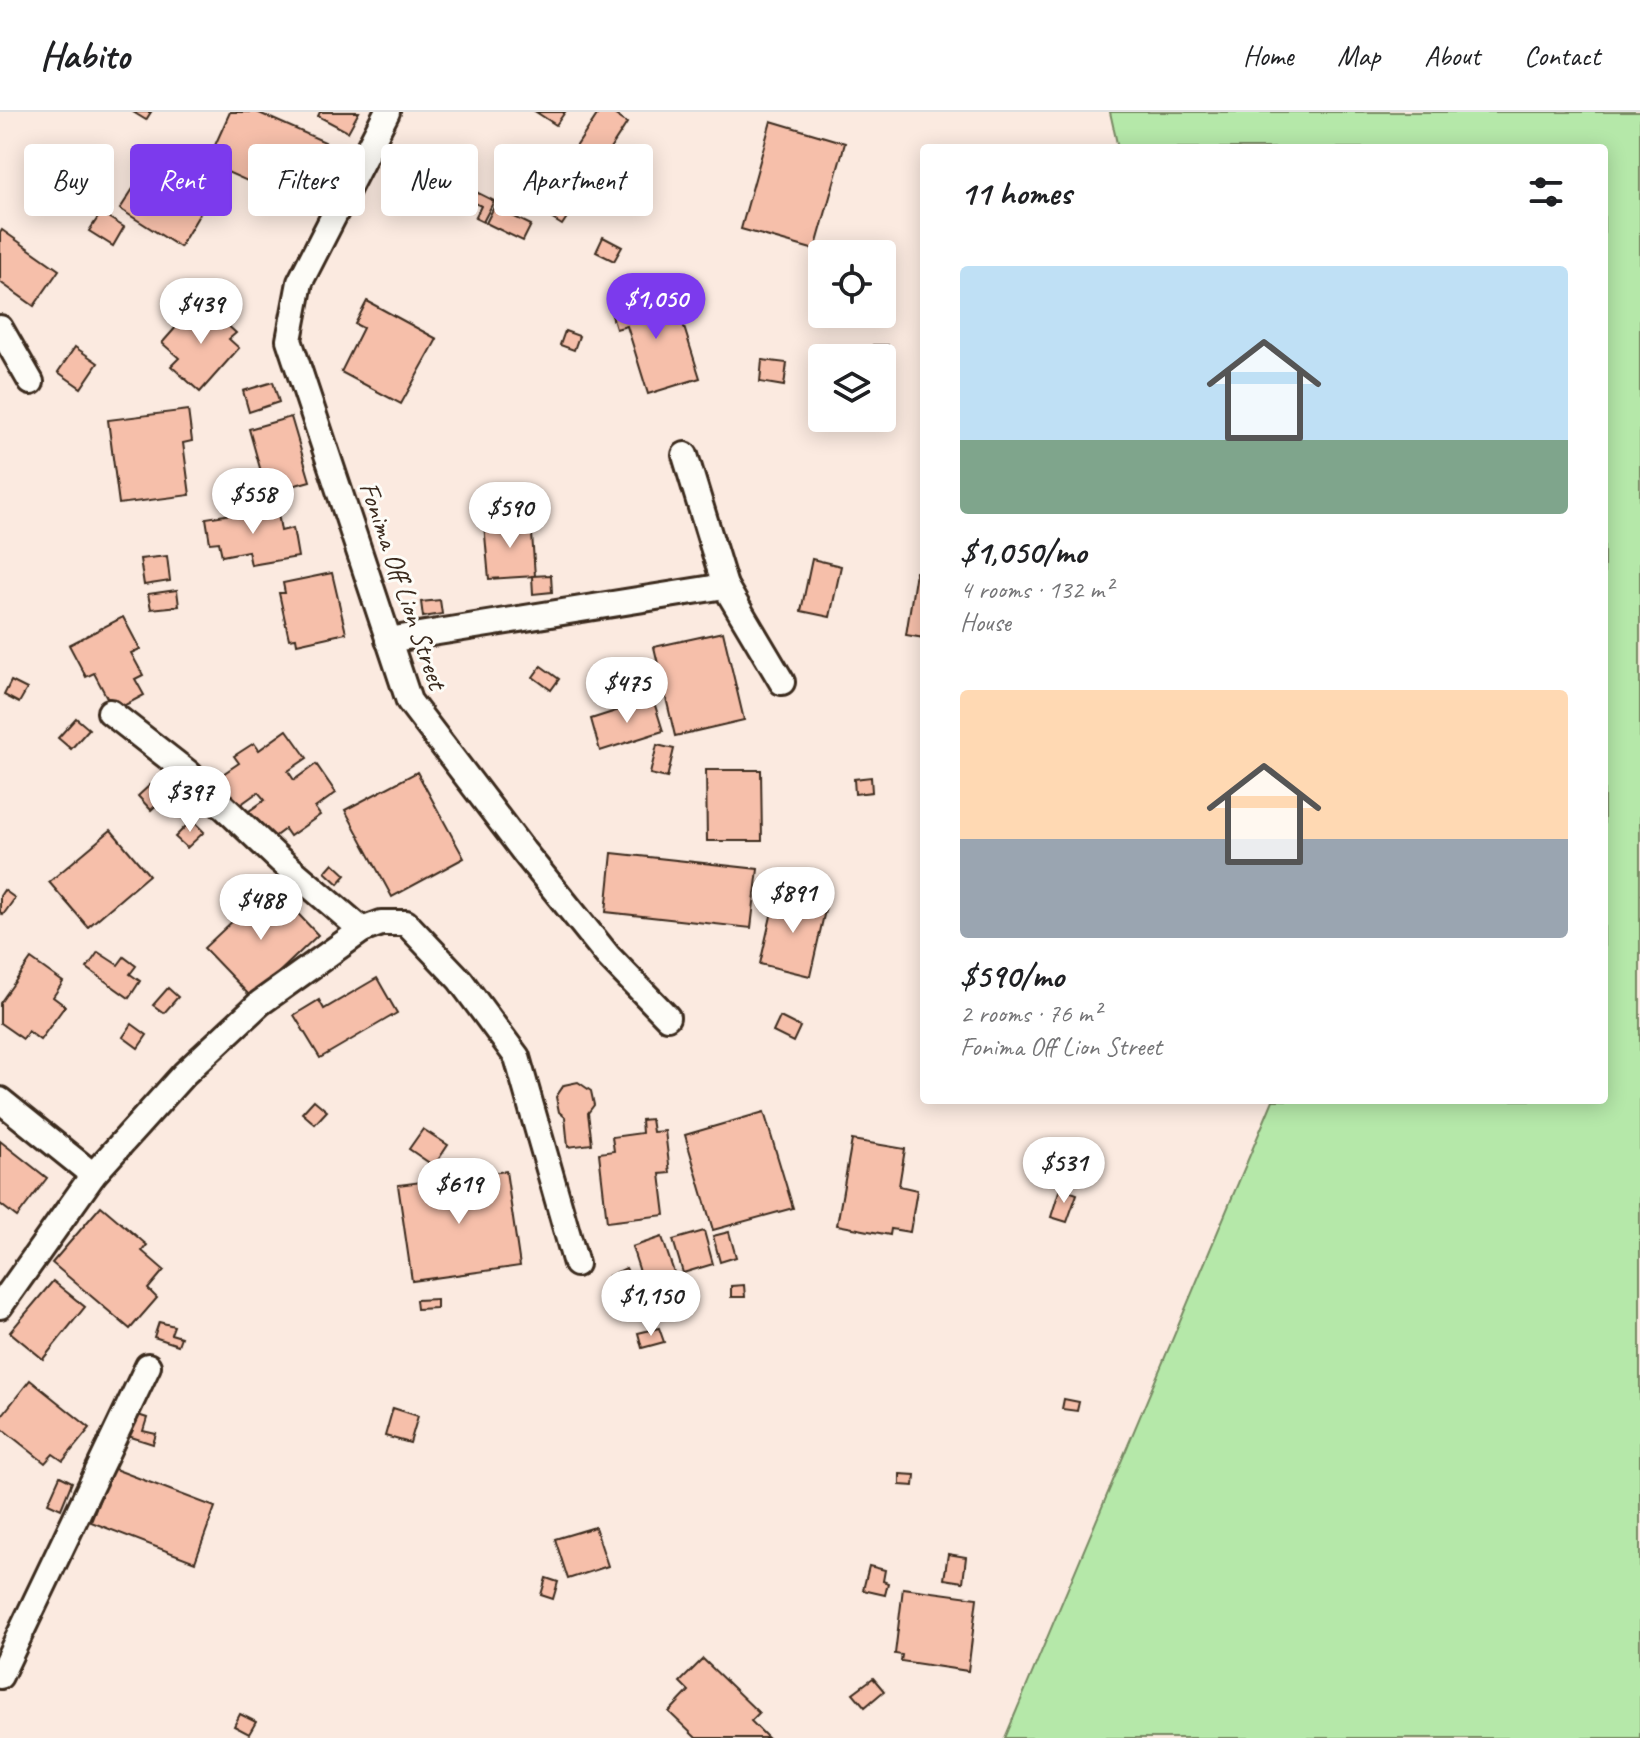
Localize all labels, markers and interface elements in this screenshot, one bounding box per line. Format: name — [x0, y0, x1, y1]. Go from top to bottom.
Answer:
text: Habito — [40, 32, 129, 79]
text: Home — [1243, 38, 1293, 73]
text: Map — [1337, 38, 1380, 73]
text: About — [1424, 38, 1480, 73]
text: Contact — [1524, 38, 1600, 73]
chip: Buy — [24, 144, 114, 216]
chip: Rent — [130, 144, 232, 216]
chip: Filters — [248, 144, 365, 216]
chip: New — [381, 144, 478, 216]
chip: Apartment — [494, 144, 653, 216]
icon: filters — [1524, 170, 1568, 214]
text: 11 homes — [960, 171, 1071, 214]
map controls — [808, 240, 896, 432]
button: locate — [808, 240, 896, 328]
pin: $1,050 — [591, 273, 721, 341]
pin: $439 — [154, 278, 248, 346]
text: $1,050 — [624, 282, 688, 315]
text: $439 — [178, 287, 224, 320]
icon: home — [1192, 318, 1336, 462]
button: layers — [808, 344, 896, 432]
pin: $558 — [206, 468, 300, 536]
text: $558 — [230, 477, 276, 510]
street label: Fonima Off Lion Street — [352, 477, 456, 696]
pin: $590 — [463, 482, 557, 550]
text: $590 — [487, 491, 533, 524]
text: $1,050/mo — [960, 530, 1086, 573]
text: 4 rooms · 132 m² — [960, 573, 1112, 606]
text: House — [960, 606, 1011, 639]
pin: $475 — [580, 657, 674, 725]
text: $475 — [604, 666, 650, 699]
icon: home — [1192, 742, 1336, 886]
pin: $397 — [143, 766, 237, 834]
text: $397 — [167, 775, 213, 808]
pin: $891 — [746, 867, 840, 935]
pin: $488 — [214, 874, 308, 942]
text: $891 — [770, 876, 816, 909]
text: $488 — [238, 883, 284, 916]
text: $590/mo — [960, 954, 1064, 997]
text: 2 rooms · 76 m² — [960, 997, 1101, 1030]
text: Fonima Off Lion Street — [960, 1030, 1162, 1063]
pin: $531 — [1017, 1137, 1111, 1205]
text: $531 — [1041, 1146, 1087, 1179]
pin: $619 — [412, 1158, 506, 1226]
text: $619 — [435, 1167, 483, 1200]
pin: $1,150 — [586, 1270, 716, 1338]
text: $1,150 — [619, 1279, 683, 1312]

